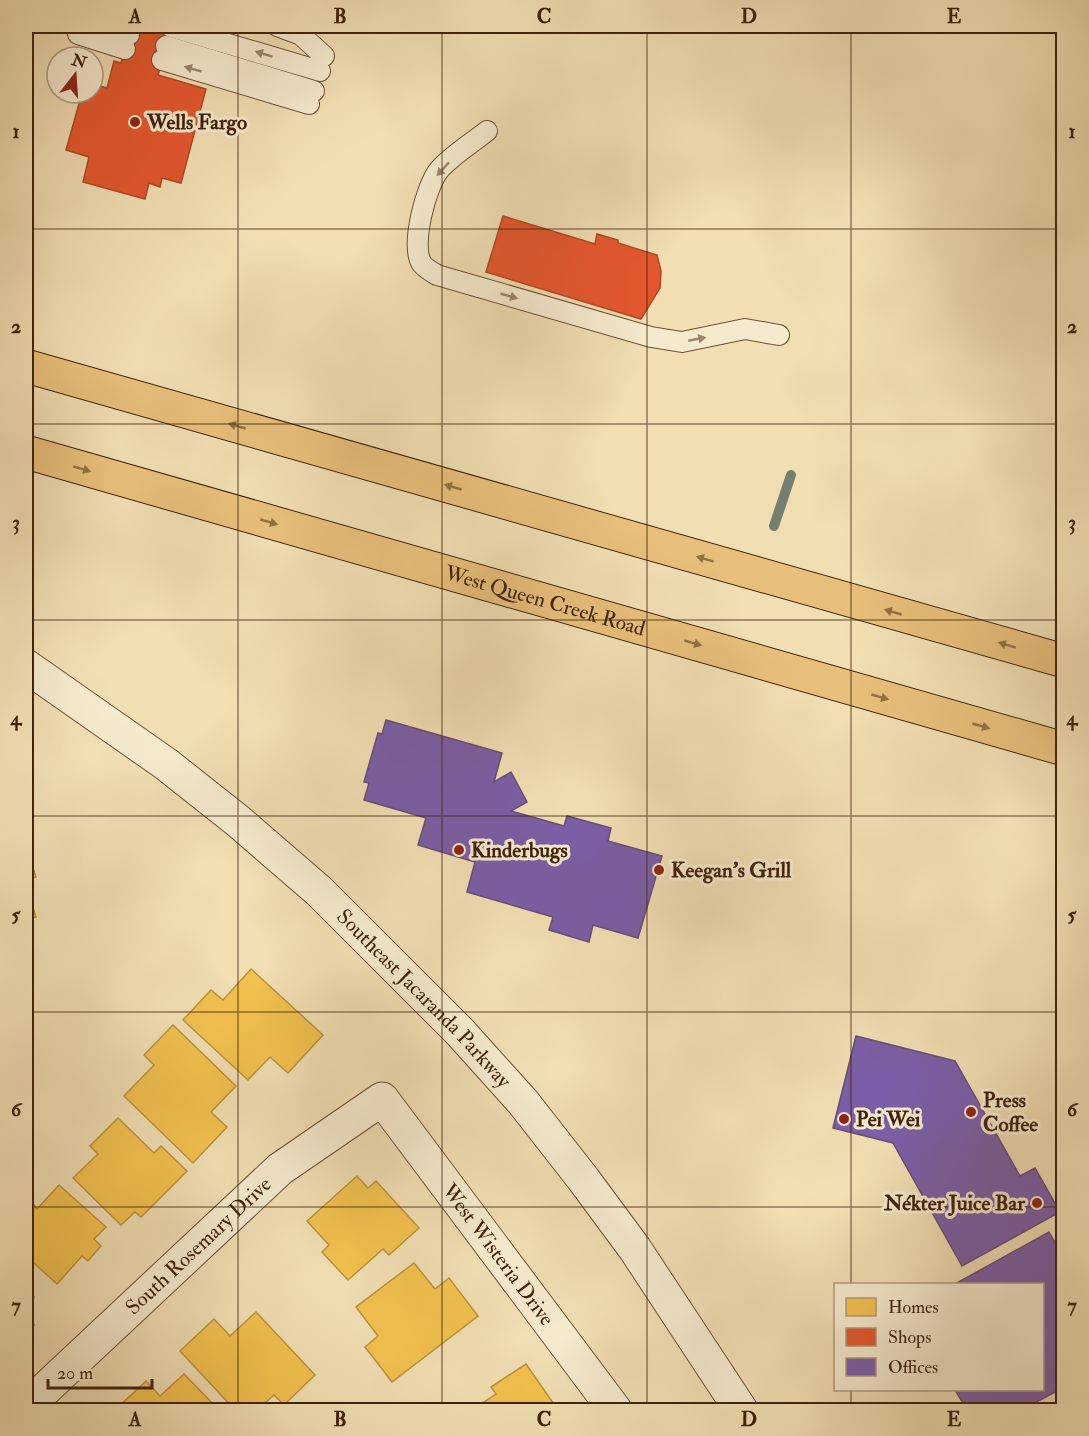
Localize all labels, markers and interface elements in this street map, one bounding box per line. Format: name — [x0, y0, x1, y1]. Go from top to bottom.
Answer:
text: A — [128, 4, 142, 29]
text: B — [333, 4, 347, 29]
text: C — [537, 4, 551, 29]
text: D — [741, 4, 757, 29]
text: E — [947, 4, 962, 29]
north arrow — [45, 45, 105, 105]
one-way arrow — [255, 49, 273, 58]
text: N — [68, 50, 90, 73]
one-way arrow — [184, 64, 202, 73]
place label: Wells Fargo — [146, 109, 247, 136]
marker: Wells Fargo — [128, 115, 142, 129]
text: 1 — [12, 119, 20, 144]
text: 1 — [1068, 119, 1076, 144]
one-way arrow — [436, 162, 449, 177]
one-way arrow — [500, 292, 518, 301]
text: 2 — [11, 314, 21, 339]
text: 2 — [1067, 314, 1077, 339]
one-way arrow — [688, 334, 707, 343]
one-way arrow — [228, 421, 246, 430]
one-way arrow — [73, 464, 91, 474]
one-way arrow — [443, 482, 461, 491]
text: 3 — [12, 510, 20, 535]
text: 3 — [1068, 510, 1076, 535]
one-way arrow — [260, 518, 278, 527]
one-way arrow — [696, 554, 714, 563]
street label: West Queen Creek Road — [441, 559, 649, 642]
one-way arrow — [884, 607, 902, 616]
one-way arrow — [684, 639, 702, 649]
one-way arrow — [998, 640, 1016, 649]
one-way arrow — [872, 693, 890, 702]
text: 4 — [10, 706, 23, 731]
text: 4 — [1066, 706, 1079, 731]
one-way arrow — [972, 721, 990, 731]
place label: Kinderbugs — [471, 837, 568, 864]
marker: Kinderbugs — [452, 843, 466, 857]
place label: Keegan's Grill — [671, 857, 792, 884]
marker: Keegan's Grill — [652, 863, 666, 877]
text: 5 — [12, 902, 22, 927]
text: 5 — [1068, 902, 1078, 927]
street label: Southeast Jacaranda Parkway — [331, 903, 518, 1094]
place label: Press Coffee — [983, 1087, 1038, 1138]
text: 6 — [11, 1097, 23, 1122]
text: 6 — [1067, 1097, 1079, 1122]
marker: Press Coffee — [964, 1105, 978, 1119]
place label: Pei Wei — [856, 1106, 921, 1133]
marker: Pei Wei — [837, 1112, 851, 1126]
street label: South Rosemary Drive — [120, 1171, 277, 1321]
street label: West Wisteria Drive — [436, 1177, 561, 1331]
place label: Nékter Juice Bar — [883, 1190, 1026, 1217]
marker: Nékter Juice Bar — [1030, 1196, 1044, 1210]
legend — [834, 1283, 1044, 1391]
text: 7 — [11, 1293, 21, 1318]
text: 7 — [1067, 1293, 1077, 1318]
text: Homes — [888, 1296, 939, 1319]
text: Shops — [888, 1326, 931, 1349]
scale bar — [48, 1352, 152, 1390]
text: Offices — [888, 1356, 938, 1379]
text: 20 m — [57, 1362, 93, 1385]
text: A — [128, 1407, 142, 1432]
text: B — [333, 1407, 347, 1432]
text: C — [537, 1407, 551, 1432]
text: D — [741, 1407, 757, 1432]
text: E — [947, 1407, 962, 1432]

